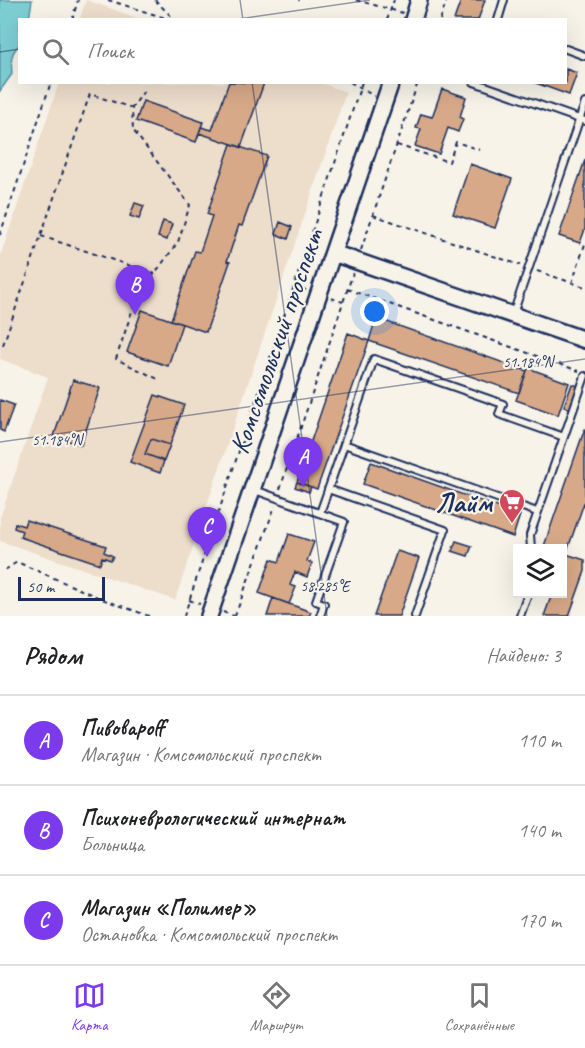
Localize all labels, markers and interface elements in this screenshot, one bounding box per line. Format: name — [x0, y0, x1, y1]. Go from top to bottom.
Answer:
search box — [18, 18, 567, 84]
icon: search — [39, 35, 72, 68]
text: Поиск — [87, 37, 133, 65]
street label: Комсомольский проспект — [221, 223, 331, 458]
pin: B — [116, 266, 154, 315]
your location — [360, 297, 389, 326]
text: 51.184°N — [503, 353, 556, 372]
text: 51.184°N — [32, 431, 85, 450]
pin: A — [284, 438, 322, 487]
place label: Лайм — [435, 485, 494, 520]
supermarket icon: Лайм — [497, 487, 527, 525]
pin: C — [188, 508, 226, 557]
map controls — [513, 544, 567, 598]
button: layers — [513, 544, 567, 598]
scale bar — [18, 574, 105, 602]
text: 50 m — [27, 577, 54, 597]
text: 58.285°E — [301, 577, 352, 596]
text: Рядом — [24, 639, 82, 672]
text: Найдено: 3 — [486, 643, 561, 668]
text: Пивовароff — [81, 714, 164, 742]
text: A — [38, 728, 49, 753]
text: 110 m — [518, 728, 561, 753]
text: Магазин · Комсомольский проспект — [81, 742, 321, 767]
text: Психоневрологический интернат — [81, 804, 345, 832]
text: B — [38, 818, 49, 843]
text: 140 m — [518, 818, 561, 843]
text: Больница — [81, 832, 144, 857]
text: Магазин «Полимер» — [81, 894, 256, 922]
text: C — [39, 908, 48, 933]
text: 170 m — [518, 908, 561, 933]
text: Остановка · Комсомольский проспект — [81, 922, 337, 947]
tab: Карта — [71, 979, 108, 1035]
tab: Маршрут — [250, 979, 302, 1035]
tab: Сохранённые — [444, 979, 514, 1035]

